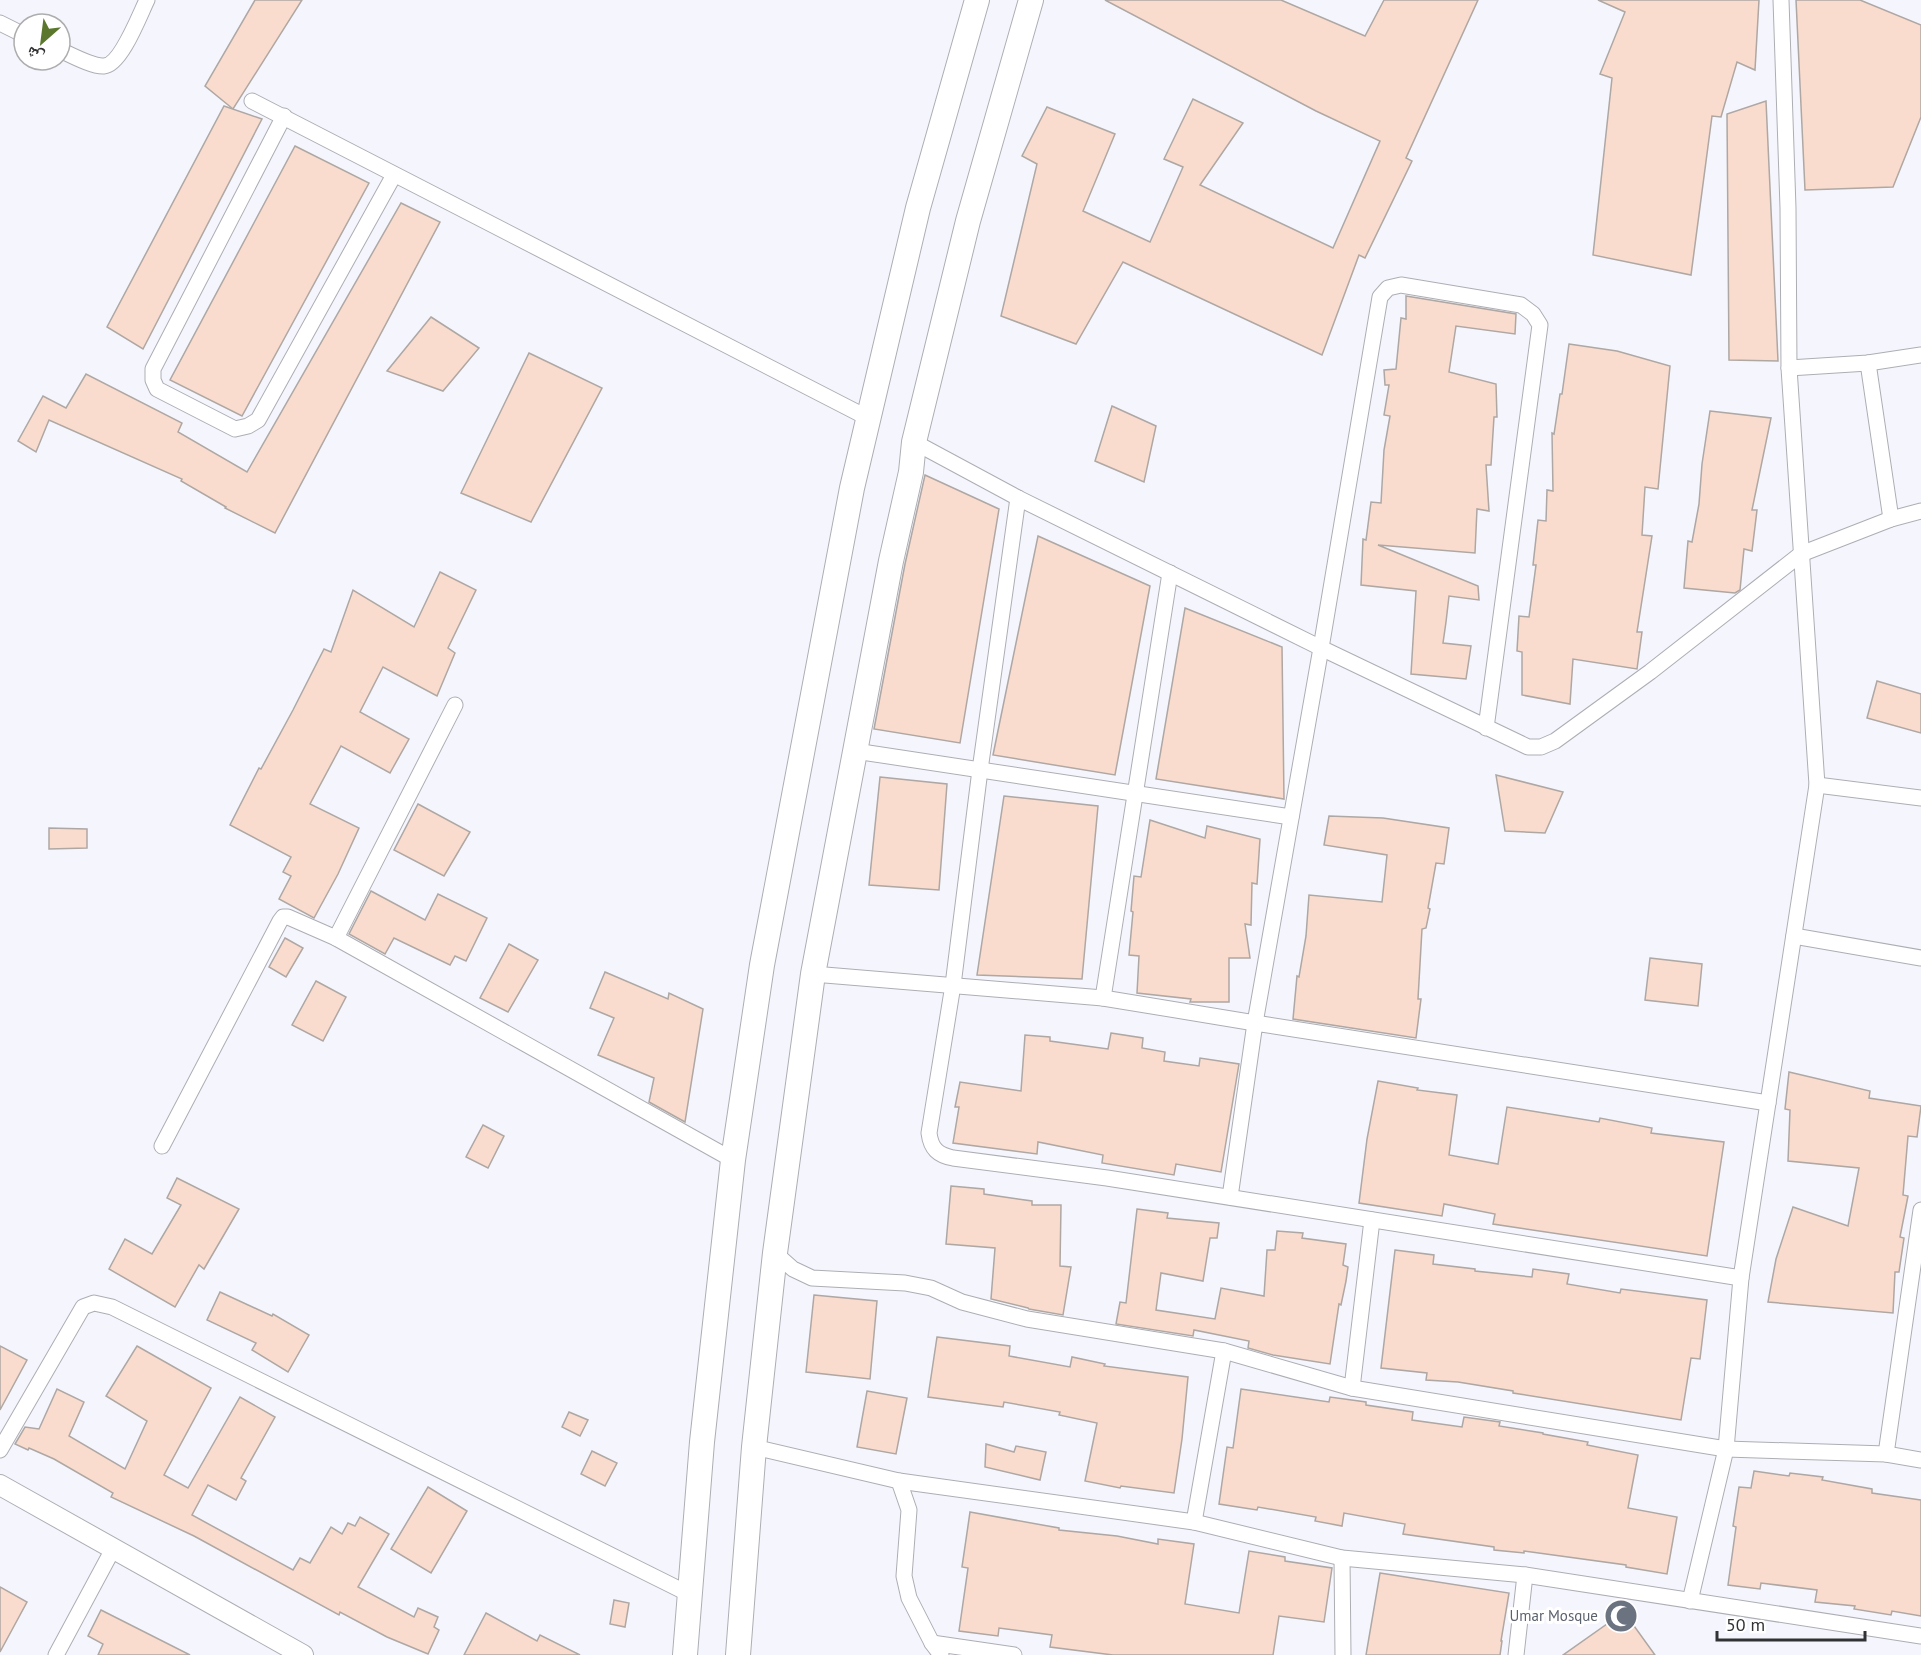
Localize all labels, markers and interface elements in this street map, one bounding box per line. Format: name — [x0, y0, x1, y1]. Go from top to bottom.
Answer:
north arrow — [12, 12, 72, 72]
text: ش — [23, 42, 47, 68]
mosque icon: Umar Mosque — [1603, 1598, 1639, 1634]
scale bar — [1717, 1604, 1866, 1642]
place label: Umar Mosque — [1510, 1606, 1598, 1625]
text: 50 m — [1726, 1613, 1765, 1636]

